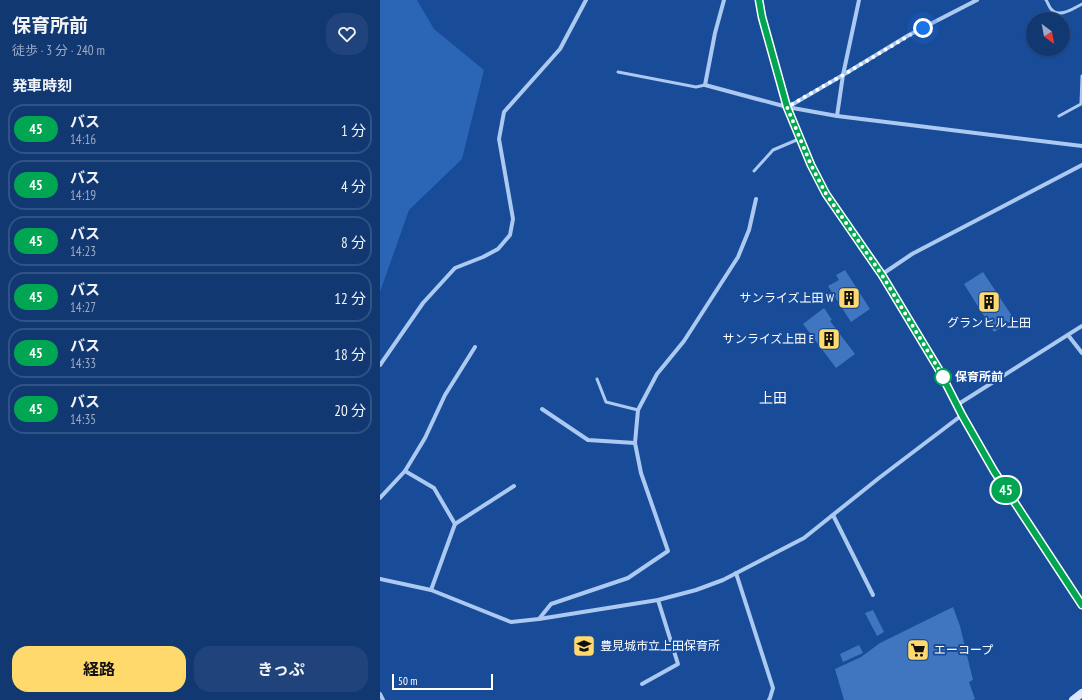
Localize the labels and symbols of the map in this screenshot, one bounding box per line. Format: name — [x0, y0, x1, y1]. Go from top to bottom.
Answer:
north arrow — [1026, 12, 1070, 56]
your location — [913, 18, 933, 38]
building icon: サンライズ上田 W — [836, 285, 862, 311]
building icon: グランヒル上田 — [976, 289, 1002, 315]
place label: サンライズ上田 W — [740, 290, 834, 305]
place label: グランヒル上田 — [947, 315, 1031, 330]
building icon: サンライズ上田 E — [816, 326, 842, 352]
place label: サンライズ上田 E — [723, 331, 814, 346]
marker: 保育所前 — [934, 368, 952, 386]
place label: 保育所前 — [955, 369, 1003, 384]
district label: 上田 — [759, 389, 787, 407]
line badge: 45 — [988, 477, 1024, 503]
school or university icon: 豊見城市立上田保育所 — [571, 633, 597, 659]
supermarket icon: エーコープ — [905, 637, 931, 663]
place label: 豊見城市立上田保育所 — [600, 638, 720, 653]
place label: エーコープ — [934, 642, 993, 657]
scale bar — [392, 672, 493, 691]

